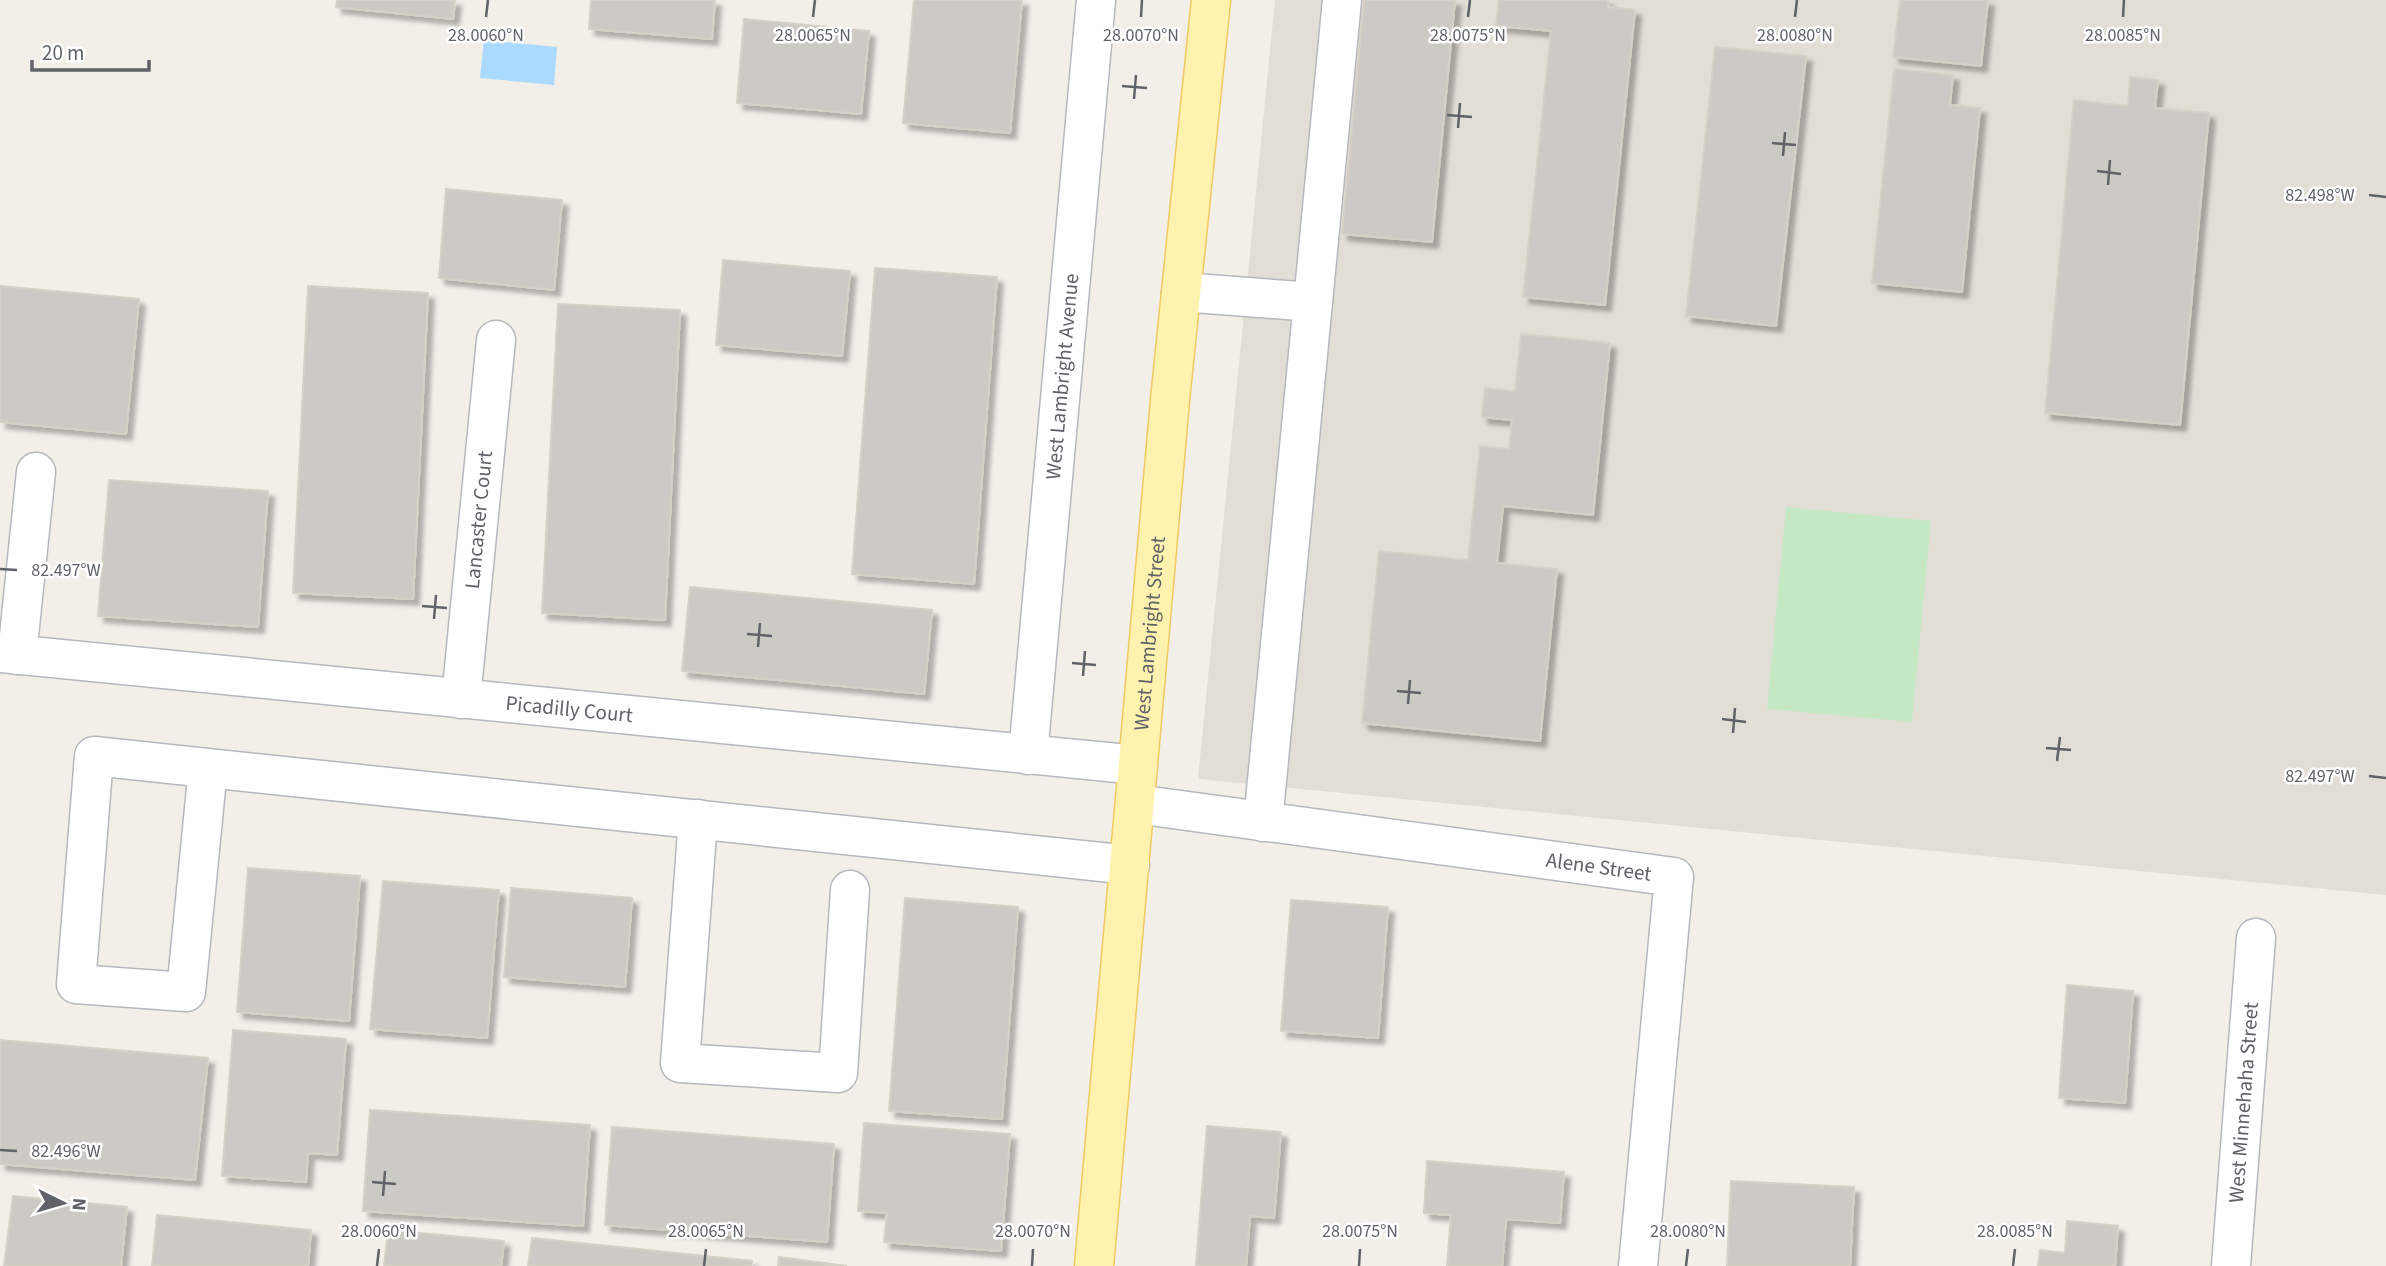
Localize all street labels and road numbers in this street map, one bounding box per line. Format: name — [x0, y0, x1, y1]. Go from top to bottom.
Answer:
street label: West Lambright Avenue — [1038, 272, 1086, 481]
street label: Lancaster Court — [457, 449, 500, 590]
street label: West Lambright Street — [1126, 535, 1173, 732]
street label: Picadilly Court — [504, 688, 634, 730]
street label: Alene Street — [1544, 845, 1653, 889]
street label: West Minnehaha Street — [2221, 1001, 2266, 1204]

